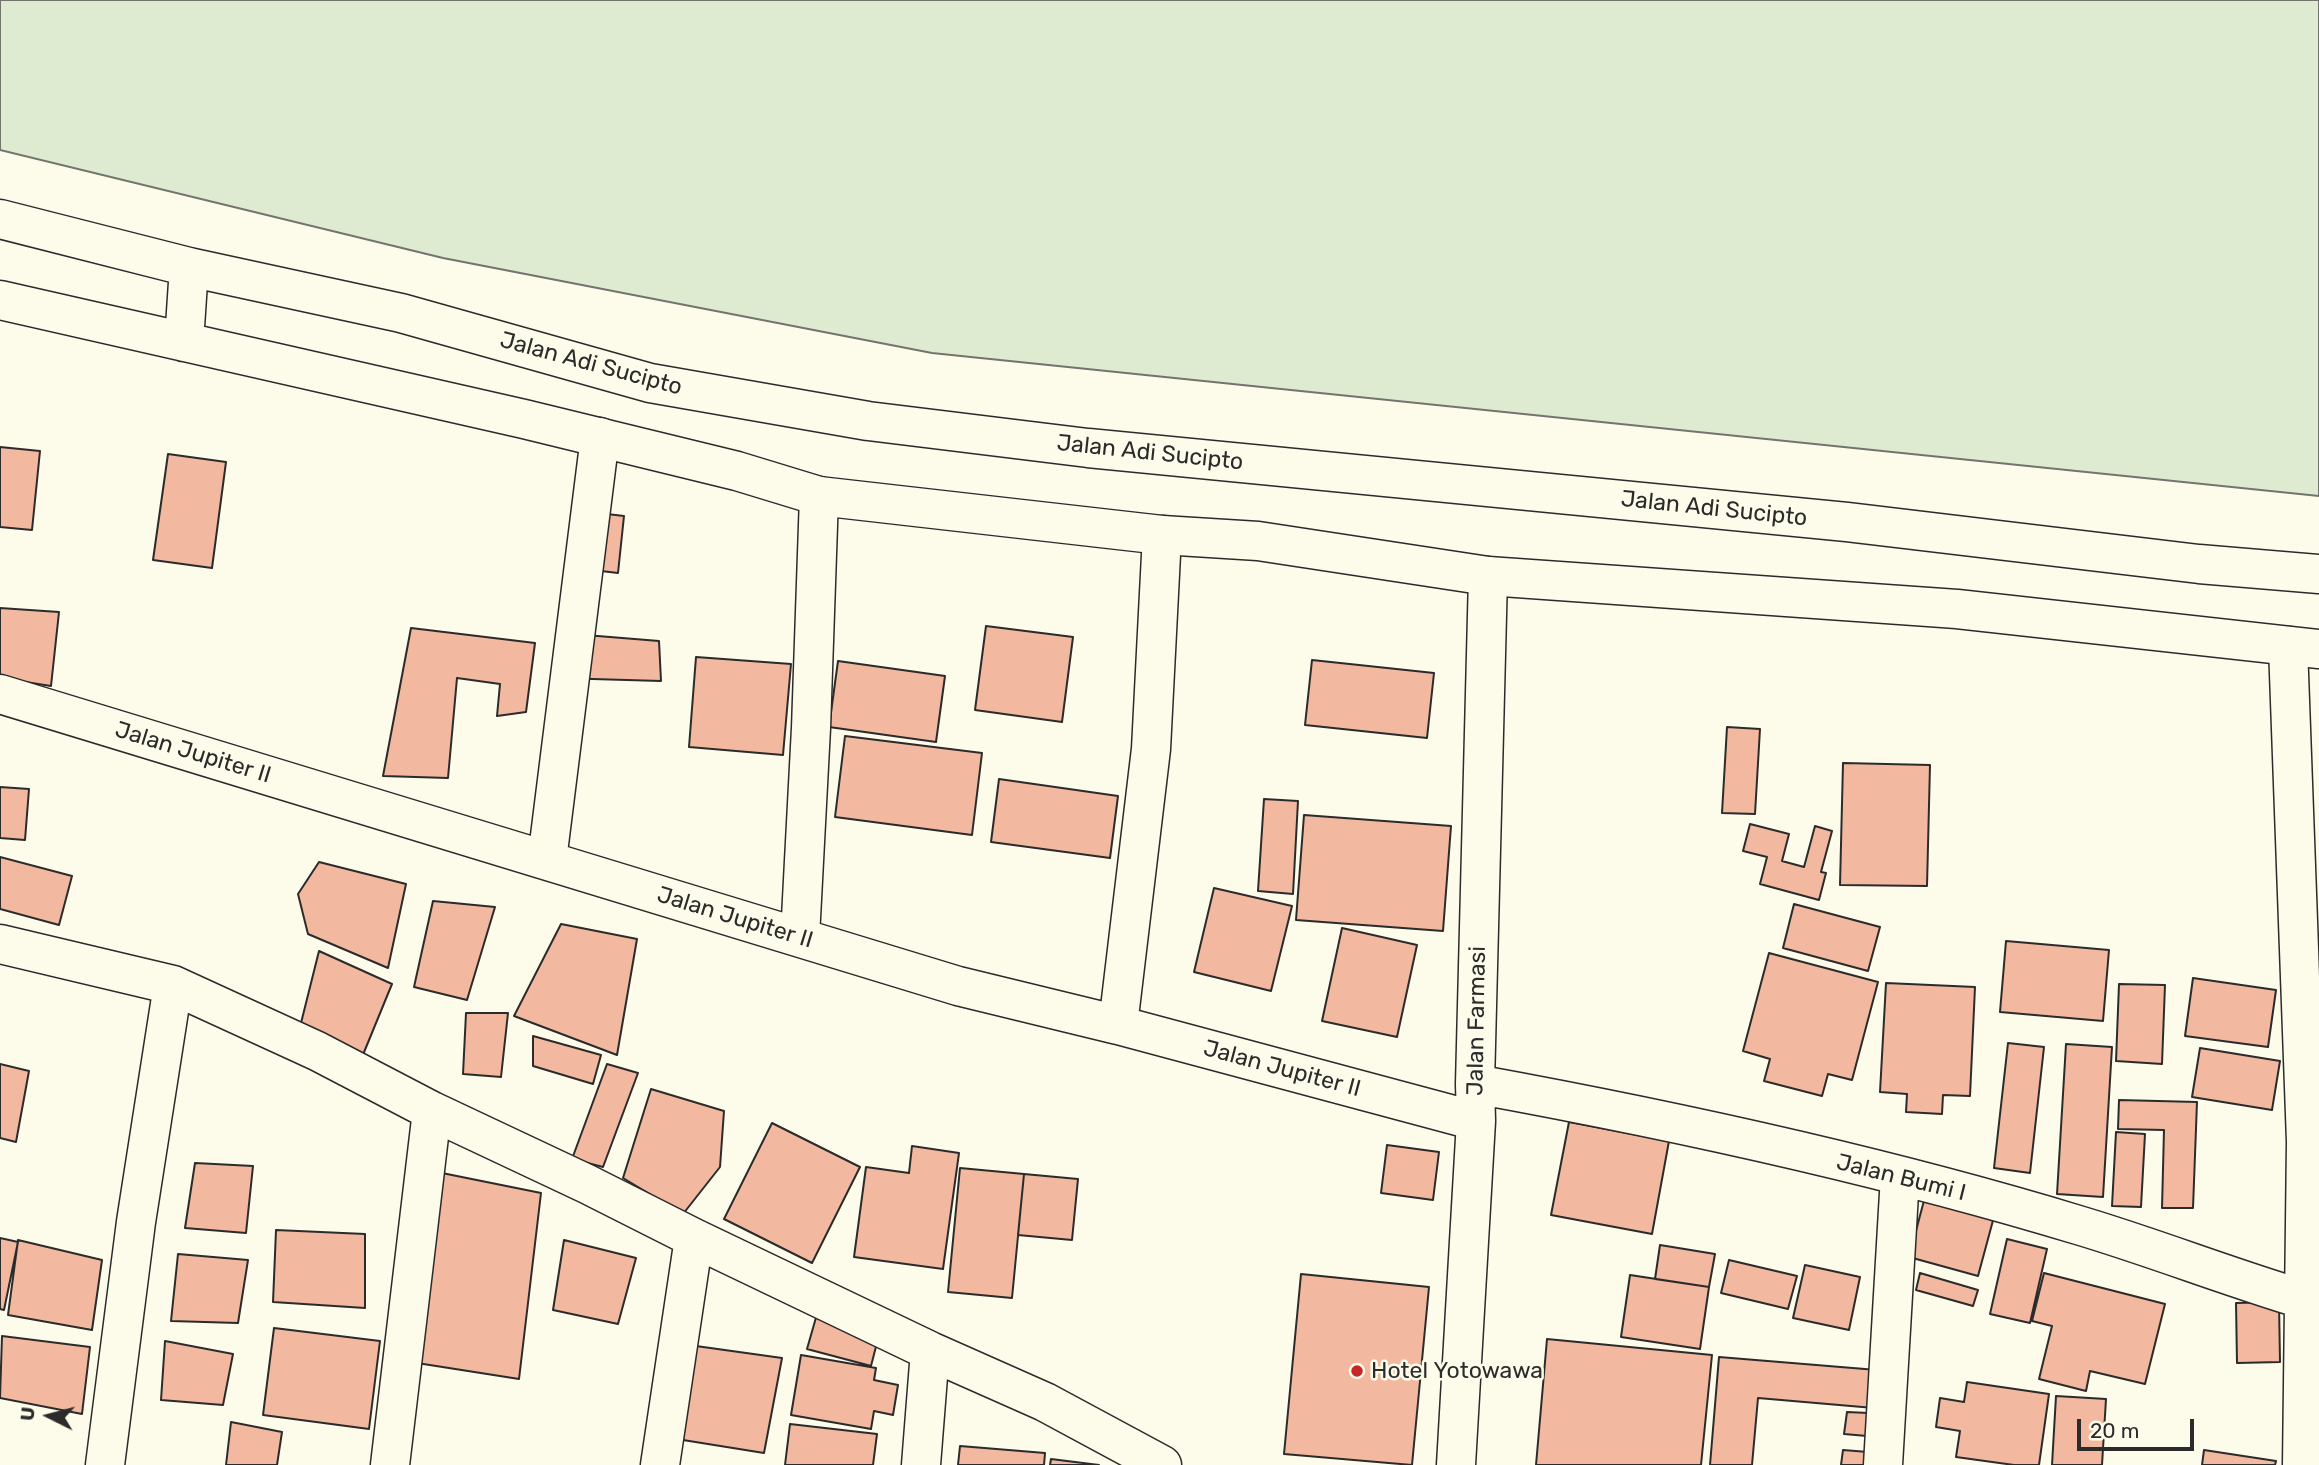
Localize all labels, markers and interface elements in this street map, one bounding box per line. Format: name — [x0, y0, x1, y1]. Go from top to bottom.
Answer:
street label: Jalan Adi Sucipto — [497, 326, 685, 402]
street label: Jalan Adi Sucipto — [1055, 429, 1245, 477]
street label: Jalan Adi Sucipto — [1619, 485, 1809, 533]
street label: Jalan Jupiter II — [112, 716, 274, 790]
street label: Jalan Jupiter II — [654, 881, 816, 955]
street label: Jalan Farmasi — [1462, 946, 1492, 1096]
street label: Jalan Jupiter II — [1200, 1035, 1364, 1103]
street label: Jalan Bumi I — [1834, 1149, 1968, 1207]
place label: Hotel Yotowawa — [1371, 1357, 1543, 1385]
marker: Hotel Yotowawa — [1349, 1363, 1365, 1379]
north arrow — [14, 1381, 84, 1451]
text: U — [15, 1406, 40, 1422]
scale bar — [2081, 1406, 2198, 1450]
text: 20 m — [2090, 1418, 2139, 1443]

